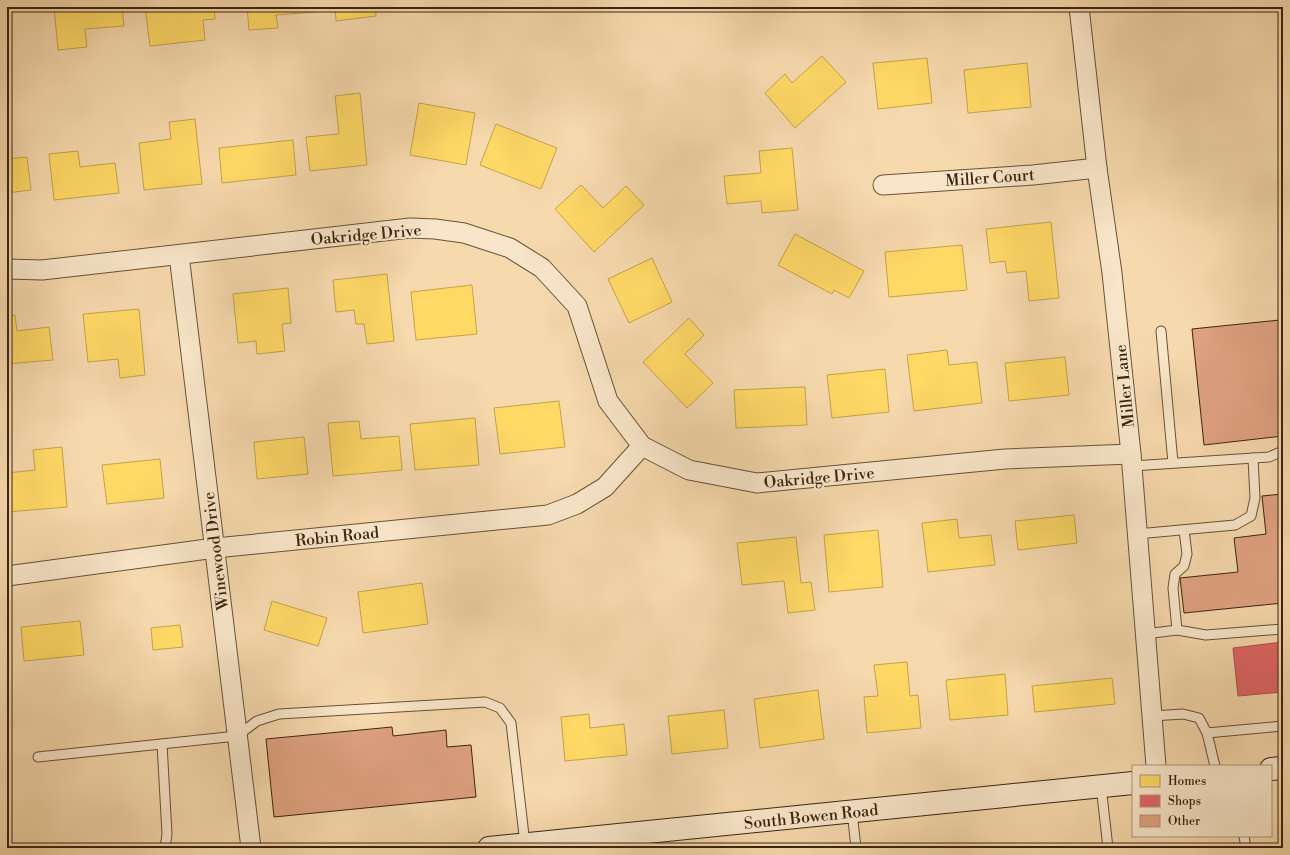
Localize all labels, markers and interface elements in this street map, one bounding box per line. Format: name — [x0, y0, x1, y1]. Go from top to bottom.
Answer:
street label: Miller Court — [945, 165, 1036, 191]
street label: Oakridge Drive — [310, 220, 422, 250]
street label: Miller Lane — [1111, 343, 1139, 428]
street label: Oakridge Drive — [763, 463, 875, 493]
street label: Winewood Drive — [199, 491, 233, 612]
street label: Robin Road — [294, 523, 380, 551]
legend — [1132, 765, 1272, 837]
text: Homes — [1168, 774, 1206, 789]
text: Shops — [1168, 794, 1201, 809]
street label: South Bowen Road — [743, 800, 879, 834]
text: Other — [1168, 814, 1200, 829]

